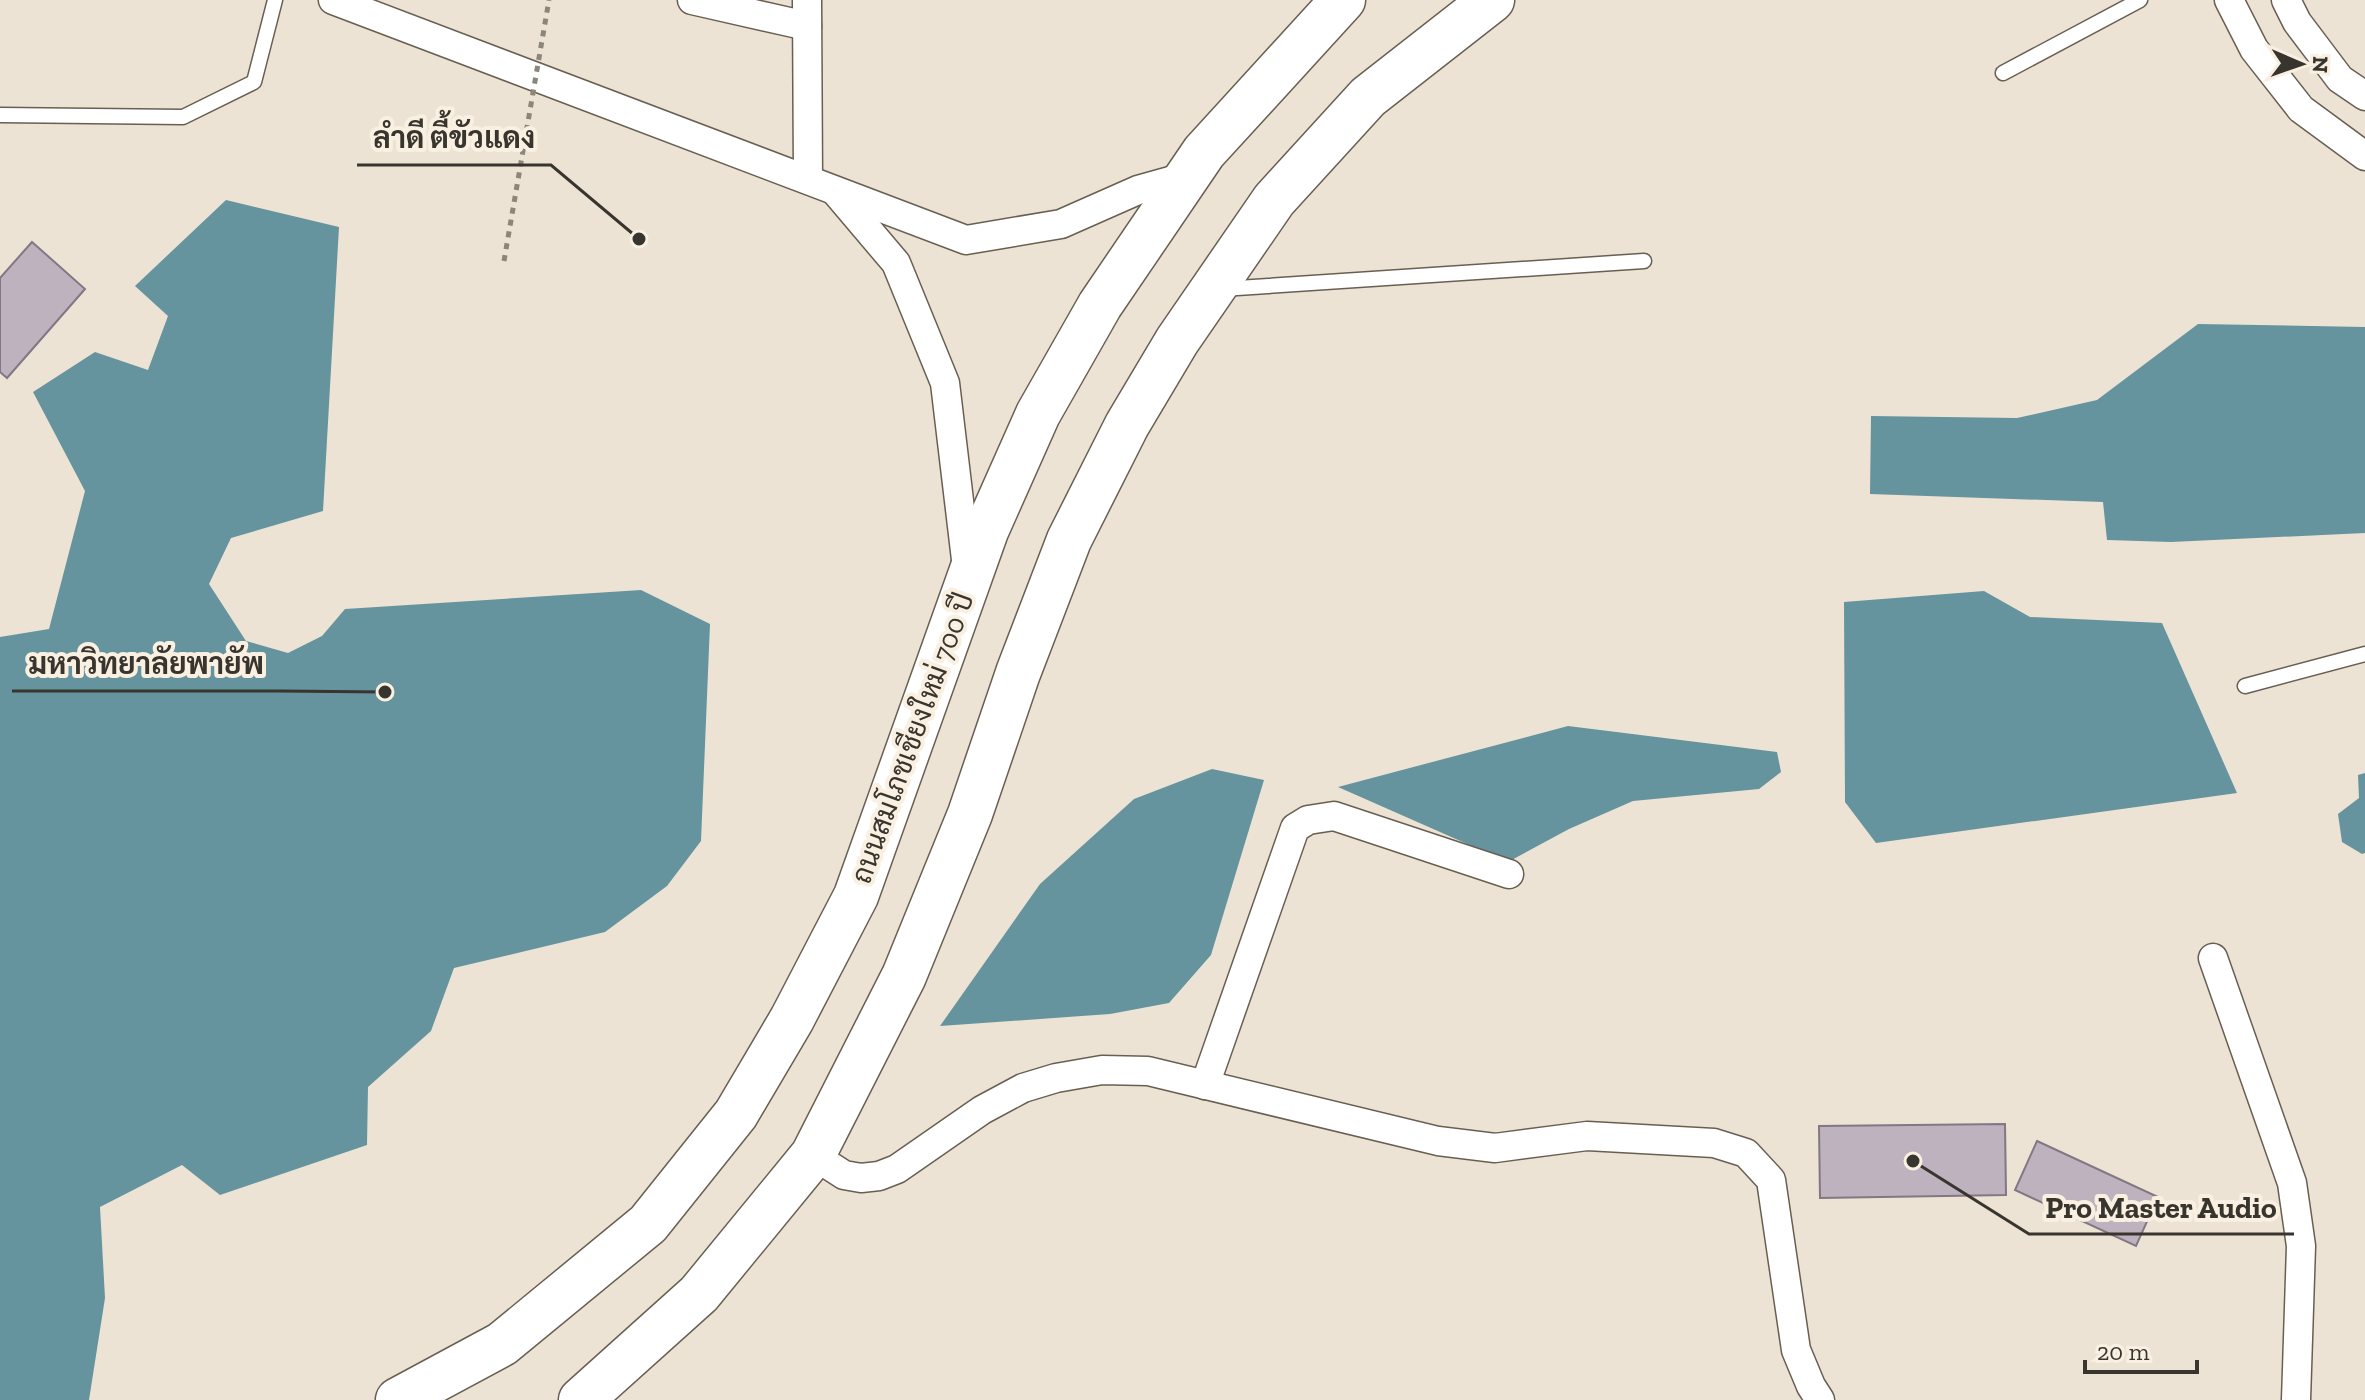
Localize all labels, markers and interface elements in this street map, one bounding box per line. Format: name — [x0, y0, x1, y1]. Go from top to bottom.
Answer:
north arrow — [2261, 24, 2341, 104]
text: N — [2307, 56, 2334, 74]
text: ลำดี ตี้ขัวแดง — [373, 109, 535, 156]
callout: ลำดี ตี้ขัวแดง — [357, 111, 551, 165]
street label: ถนนสมโภชเชียงใหม่ 700 ปี — [842, 587, 980, 888]
callout: มหาวิทยาลัยพายัพ — [12, 637, 280, 691]
text: มหาวิทยาลัยพายัพ — [28, 645, 264, 682]
callout: Pro Master Audio — [2029, 1180, 2294, 1234]
text: Pro Master Audio — [2045, 1190, 2277, 1226]
scale bar — [2085, 1324, 2197, 1374]
text: 20 m — [2097, 1337, 2150, 1366]

